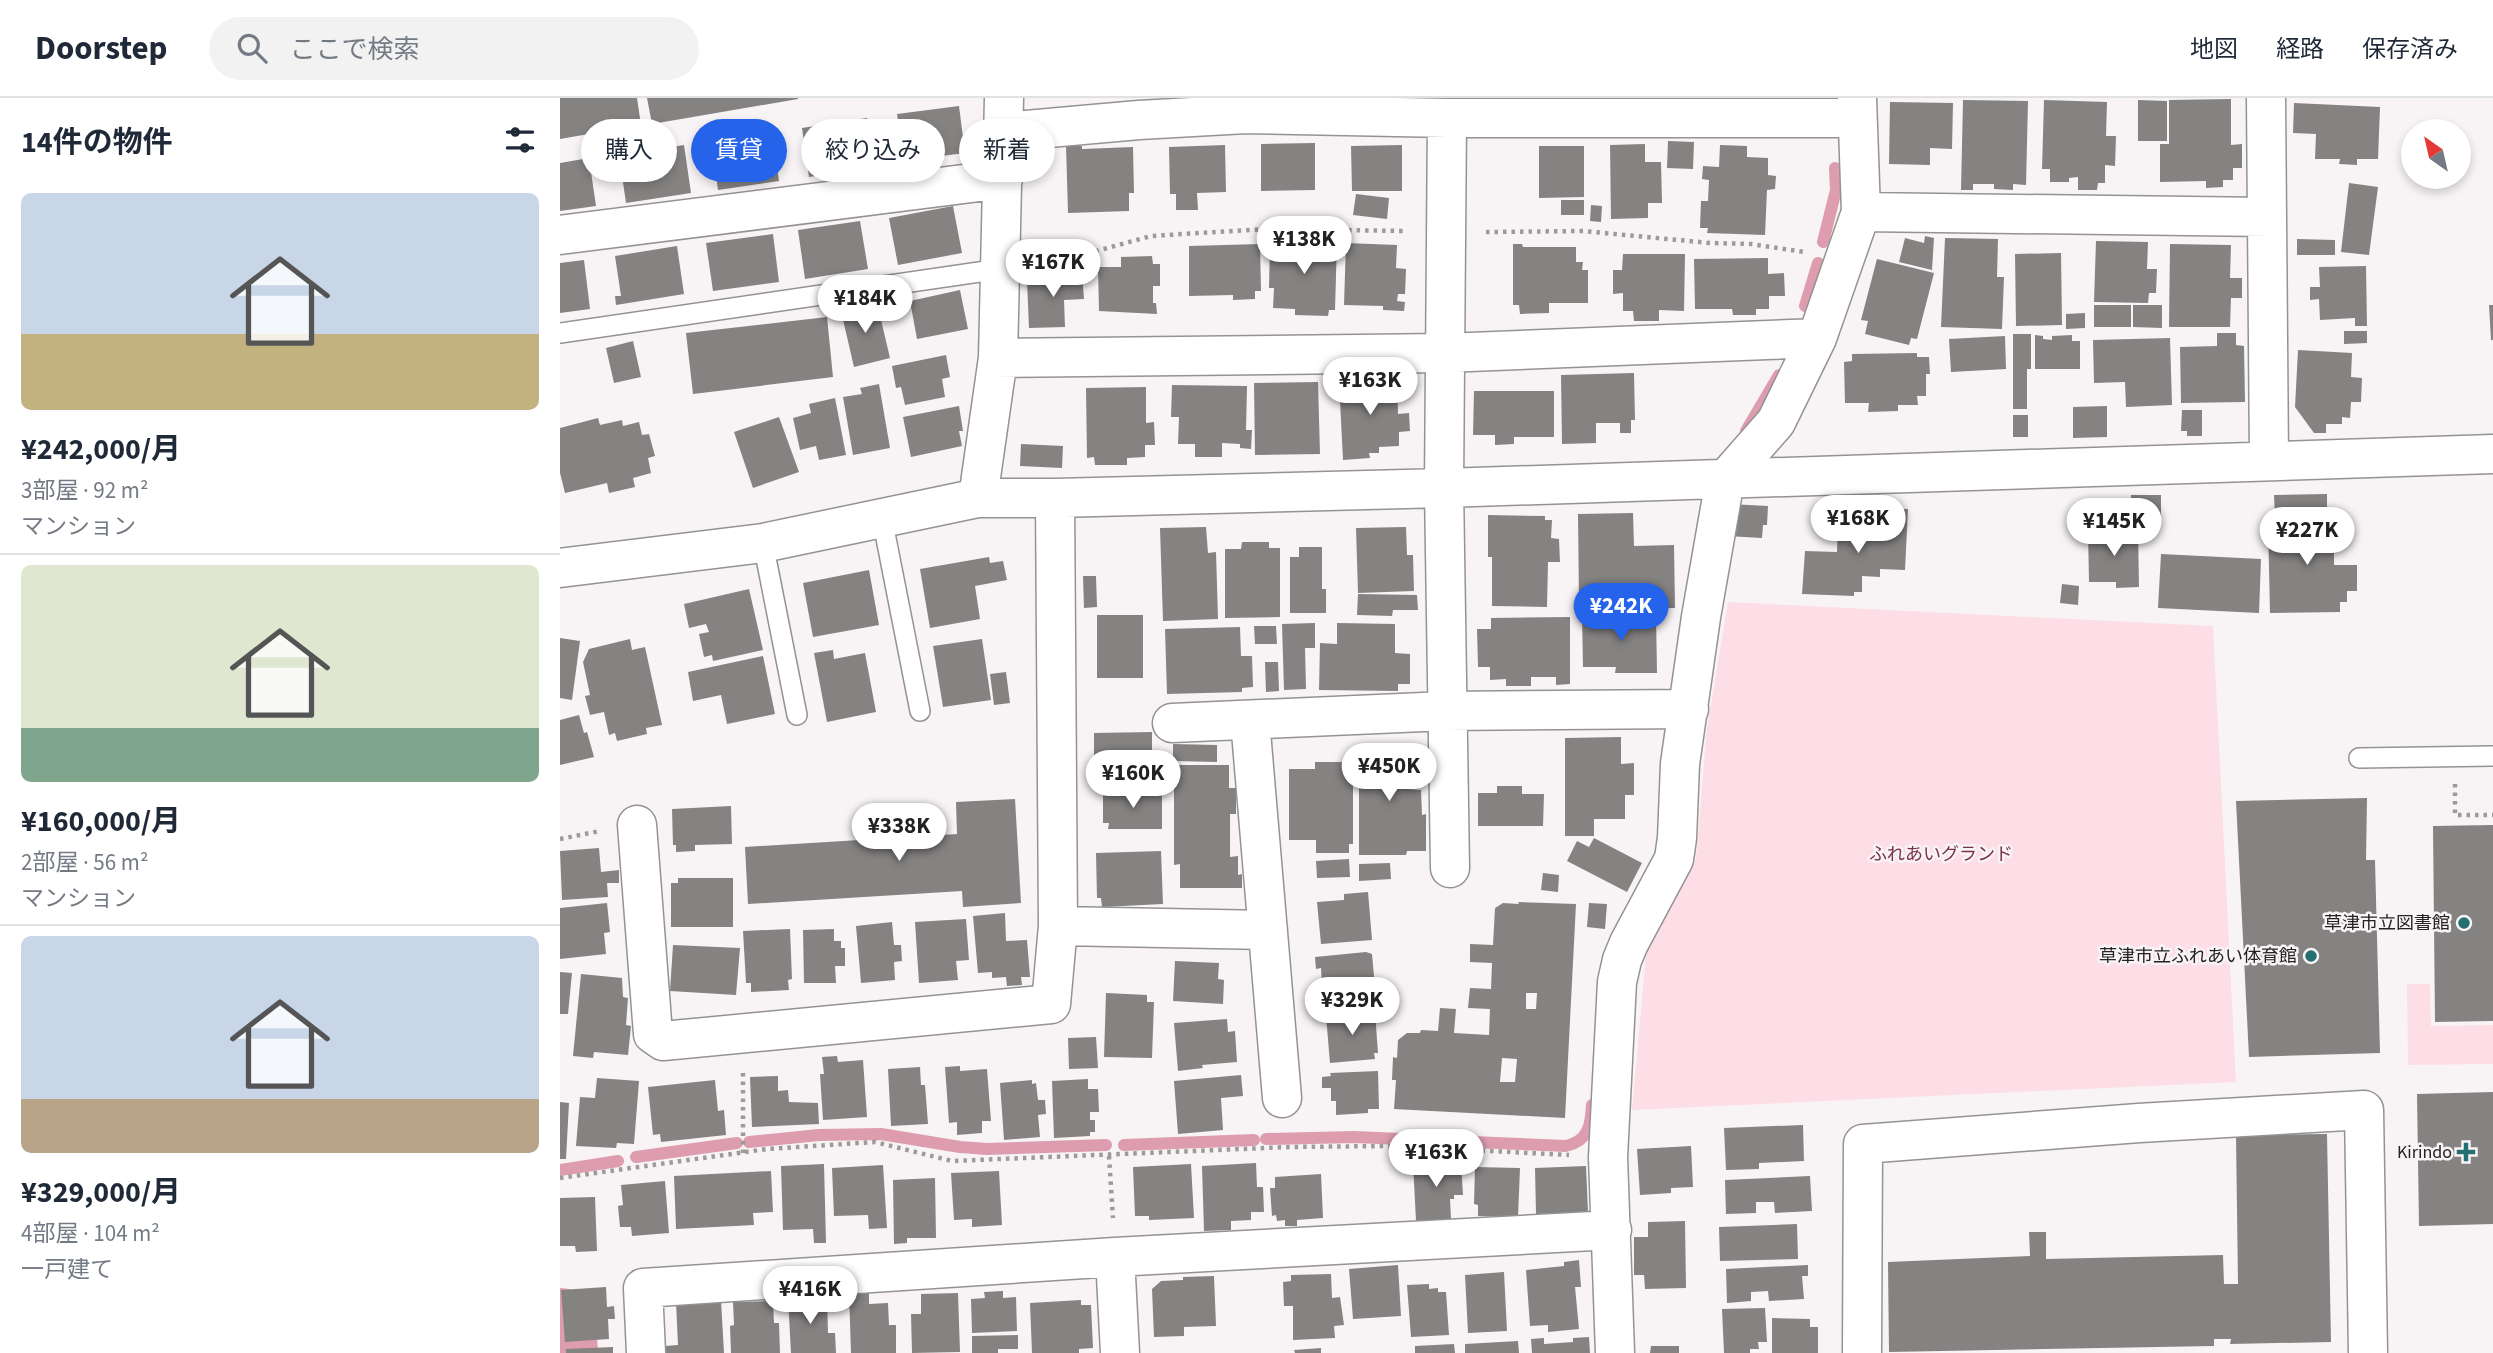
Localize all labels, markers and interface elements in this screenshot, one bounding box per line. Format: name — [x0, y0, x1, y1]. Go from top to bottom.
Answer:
search box — [209, 17, 699, 80]
text: Doorstep — [35, 25, 167, 72]
icon: search — [233, 29, 271, 67]
text: ここで検索 — [289, 31, 419, 68]
text: 地図 — [2190, 32, 2238, 67]
text: 経路 — [2276, 32, 2324, 67]
text: 保存済み — [2362, 32, 2458, 67]
chip: 購入 — [581, 119, 677, 182]
chip: 賃貸 — [691, 119, 787, 182]
chip: 絞り込み — [801, 119, 945, 182]
chip: 新着 — [959, 119, 1055, 182]
north arrow — [2401, 119, 2471, 189]
map controls — [2401, 119, 2471, 189]
text: 14件の物件 — [21, 121, 173, 164]
icon: filters — [501, 121, 539, 159]
pin: ¥138K — [1255, 216, 1353, 276]
text: ¥138K — [1273, 222, 1335, 255]
icon: home — [217, 238, 343, 364]
pin: ¥167K — [1004, 240, 1102, 299]
text: ¥167K — [1022, 245, 1084, 278]
pin: ¥184K — [816, 275, 914, 335]
text: ¥184K — [834, 281, 896, 314]
pin: ¥163K — [1321, 358, 1419, 417]
text: ¥163K — [1339, 363, 1401, 396]
text: ¥242,000/月 — [21, 428, 181, 471]
text: 3部屋 · 92 m² — [21, 474, 148, 507]
pin: ¥168K — [1809, 496, 1907, 555]
pin: ¥145K — [2065, 498, 2163, 558]
text: ¥168K — [1827, 501, 1889, 534]
text: ¥145K — [2083, 504, 2145, 537]
pin: ¥227K — [2258, 508, 2356, 567]
text: マンション — [21, 510, 136, 543]
text: ¥227K — [2276, 513, 2338, 546]
pin: ¥242K — [1572, 584, 1670, 643]
text: ¥242K — [1590, 589, 1652, 622]
icon: home — [217, 610, 343, 736]
pin: ¥450K — [1340, 744, 1438, 803]
text: ¥450K — [1358, 749, 1420, 782]
pin: ¥160K — [1084, 750, 1182, 810]
text: ¥160K — [1102, 756, 1164, 789]
text: ¥160,000/月 — [21, 800, 181, 843]
pin: ¥338K — [850, 804, 948, 863]
text: ¥338K — [868, 809, 930, 842]
park label: ふれあいグランド — [1869, 842, 2013, 867]
text: 2部屋 · 56 m² — [21, 846, 148, 879]
text: マンション — [21, 882, 136, 915]
place label: 草津市立図書館 — [2324, 911, 2450, 936]
marker: 草津市立図書館 — [2456, 915, 2472, 931]
place label: 草津市立ふれあい体育館 — [2099, 944, 2297, 969]
marker: 草津市立ふれあい体育館 — [2303, 948, 2319, 964]
pin: ¥329K — [1303, 978, 1401, 1037]
icon: home — [217, 981, 343, 1107]
text: ¥329K — [1321, 983, 1383, 1016]
pin: ¥163K — [1387, 1130, 1485, 1189]
text: ¥163K — [1405, 1135, 1467, 1168]
place label: Kirindo — [2397, 1140, 2452, 1165]
marker: Kirindo — [2458, 1144, 2474, 1160]
text: ¥329,000/月 — [21, 1171, 181, 1214]
text: 4部屋 · 104 m² — [21, 1217, 160, 1250]
text: 一戸建て — [21, 1253, 113, 1286]
pin: ¥416K — [761, 1266, 859, 1326]
text: ¥416K — [779, 1272, 841, 1305]

